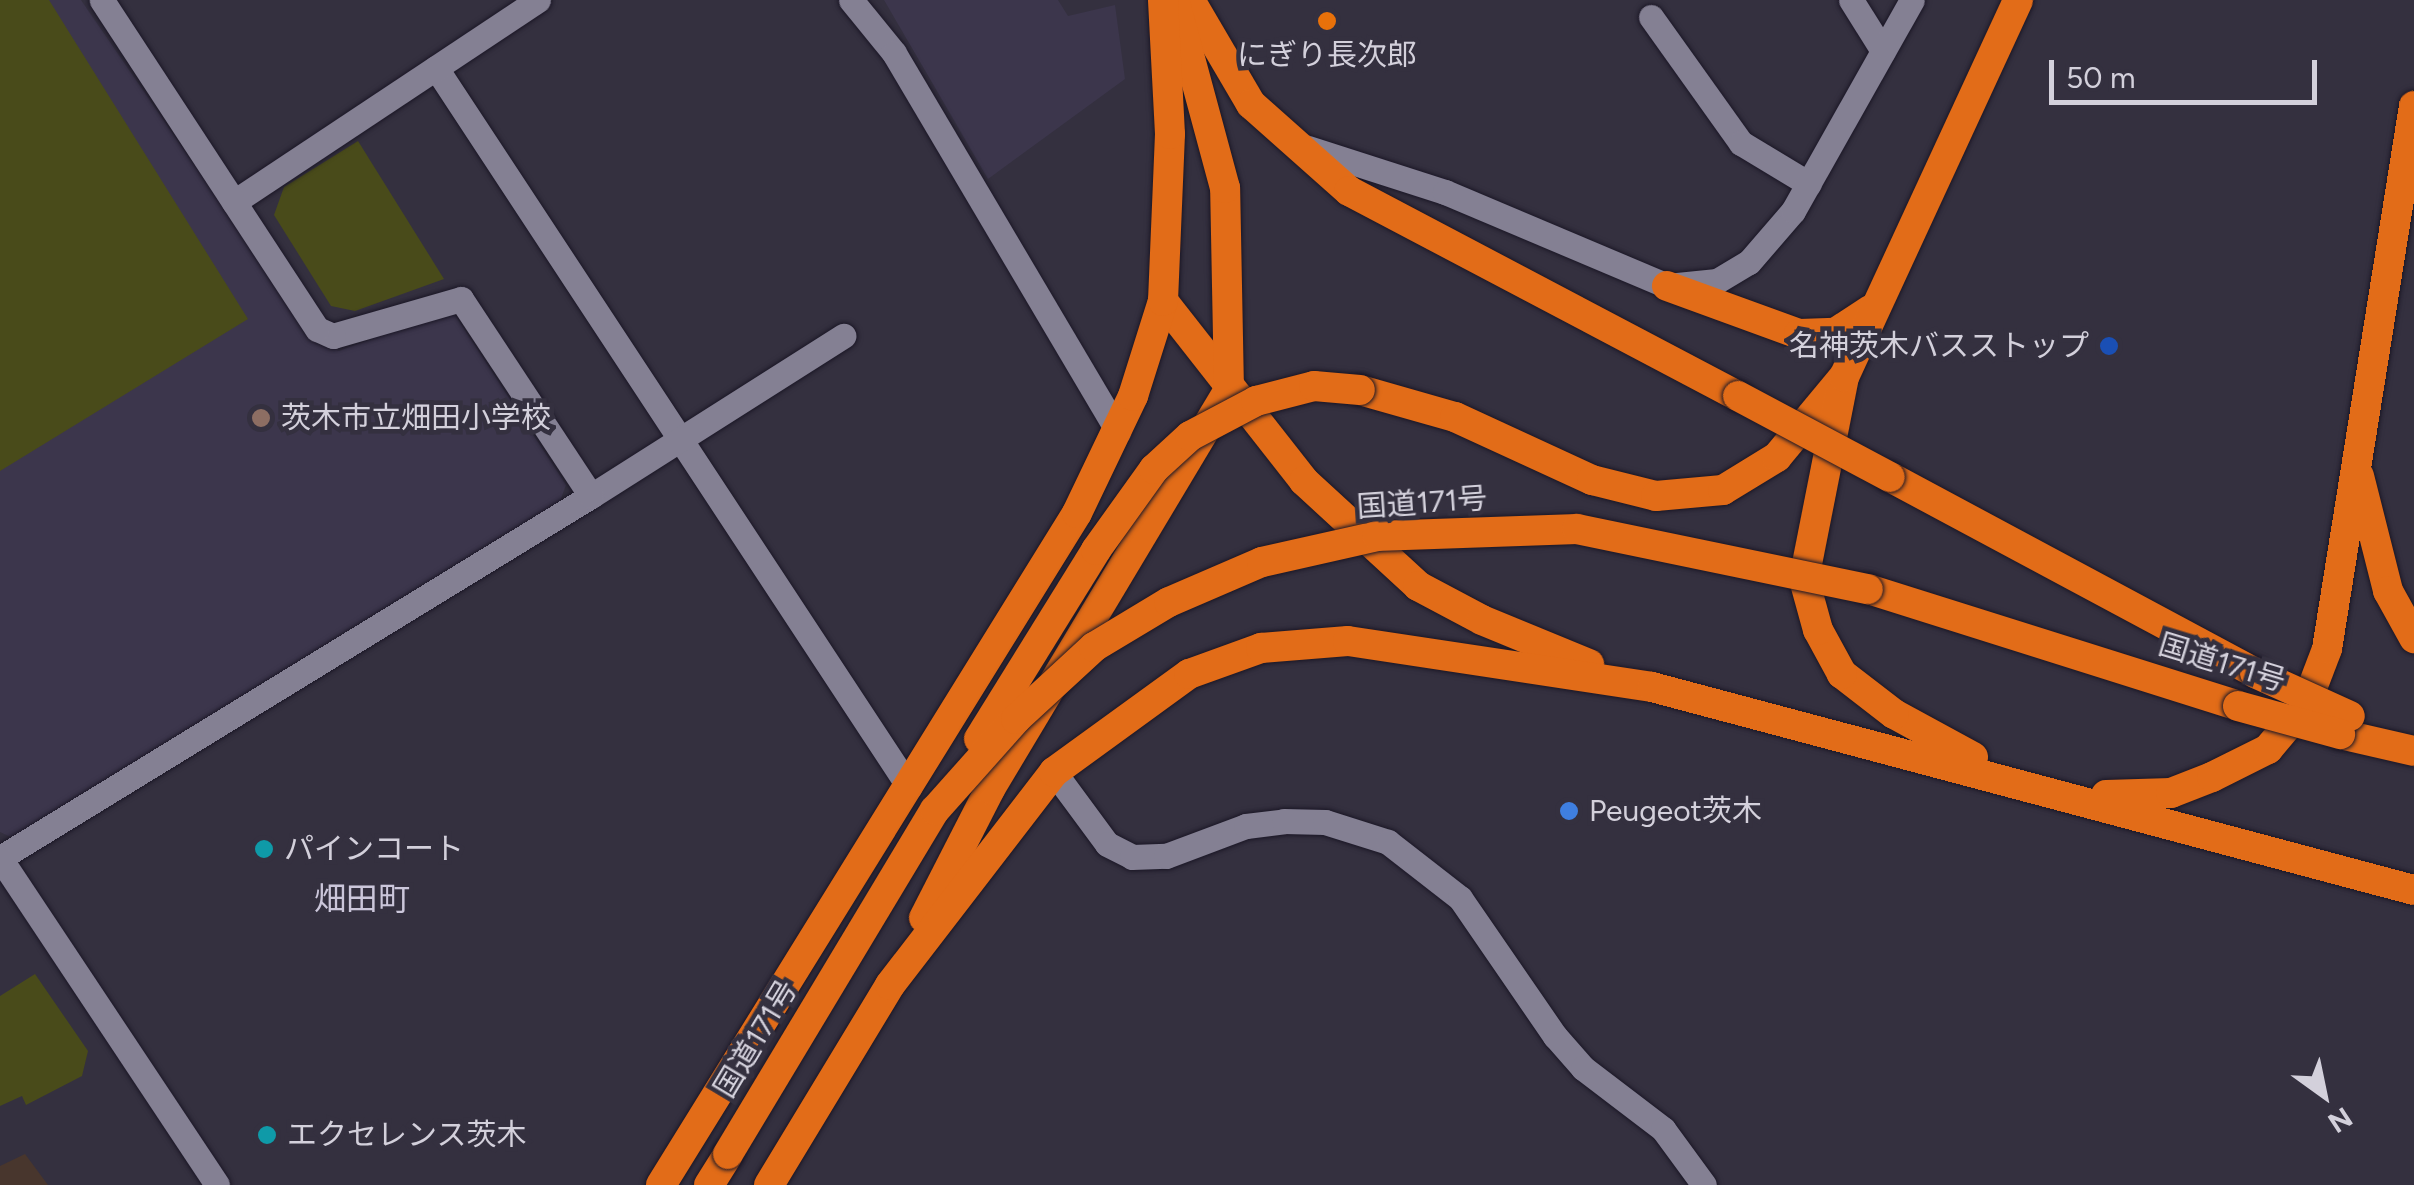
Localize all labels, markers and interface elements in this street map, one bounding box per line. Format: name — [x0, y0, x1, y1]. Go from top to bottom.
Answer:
marker: にぎり長次郎 — [1316, 10, 1338, 32]
place label: にぎり長次郎 — [1237, 37, 1417, 73]
scale bar — [2054, 40, 2322, 102]
text: 50 m — [2066, 59, 2135, 96]
place label: 名神茨木バスストップ — [1789, 328, 2089, 364]
marker: 名神茨木バスストップ — [2098, 335, 2120, 357]
place label: 茨木市立畑田小学校 — [281, 400, 551, 436]
marker: 茨木市立畑田小学校 — [250, 407, 272, 429]
street label: 国道171号 — [1355, 480, 1489, 526]
street label: 国道171号 — [2154, 627, 2290, 699]
place label: Peugeot茨木 — [1589, 793, 1762, 829]
marker: Peugeot茨木 — [1558, 800, 1580, 822]
place label: パインコート — [284, 831, 464, 867]
marker: パインコート — [253, 838, 275, 860]
district label: 畑田町 — [314, 880, 410, 918]
street label: 国道171号 — [707, 974, 805, 1104]
north arrow — [2274, 1045, 2374, 1145]
text: N — [2322, 1100, 2359, 1140]
place label: エクセレンス茨木 — [287, 1117, 527, 1153]
marker: エクセレンス茨木 — [256, 1124, 278, 1146]

